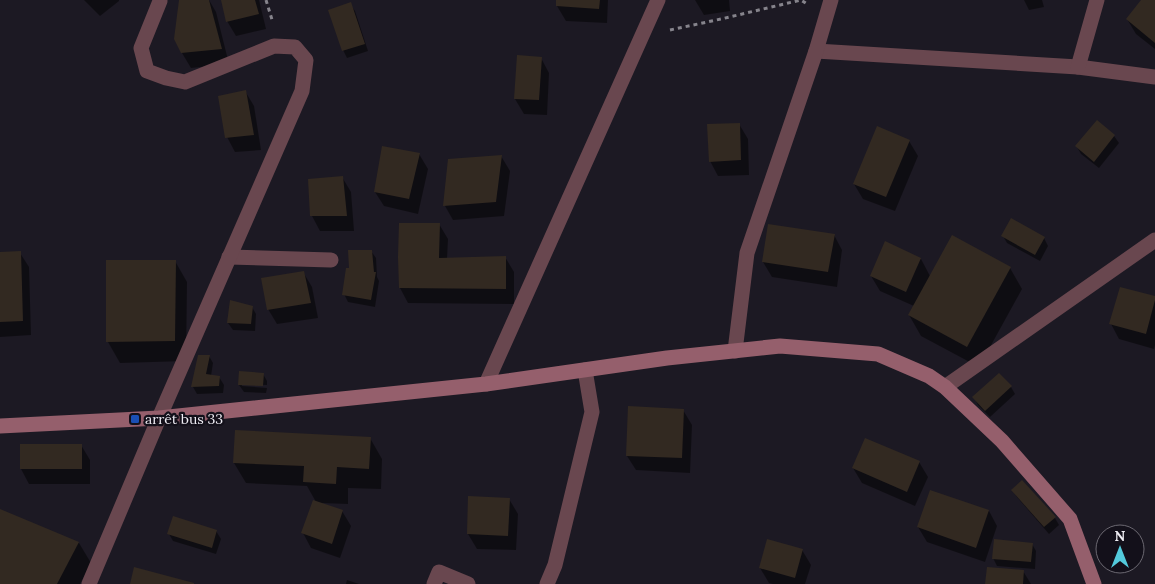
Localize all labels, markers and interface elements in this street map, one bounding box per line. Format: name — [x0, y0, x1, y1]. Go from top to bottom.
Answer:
place label: arrêt bus 33 — [145, 410, 223, 428]
marker: arrêt bus 33 — [129, 413, 141, 425]
north arrow — [1095, 524, 1145, 574]
text: N — [1115, 527, 1126, 545]

